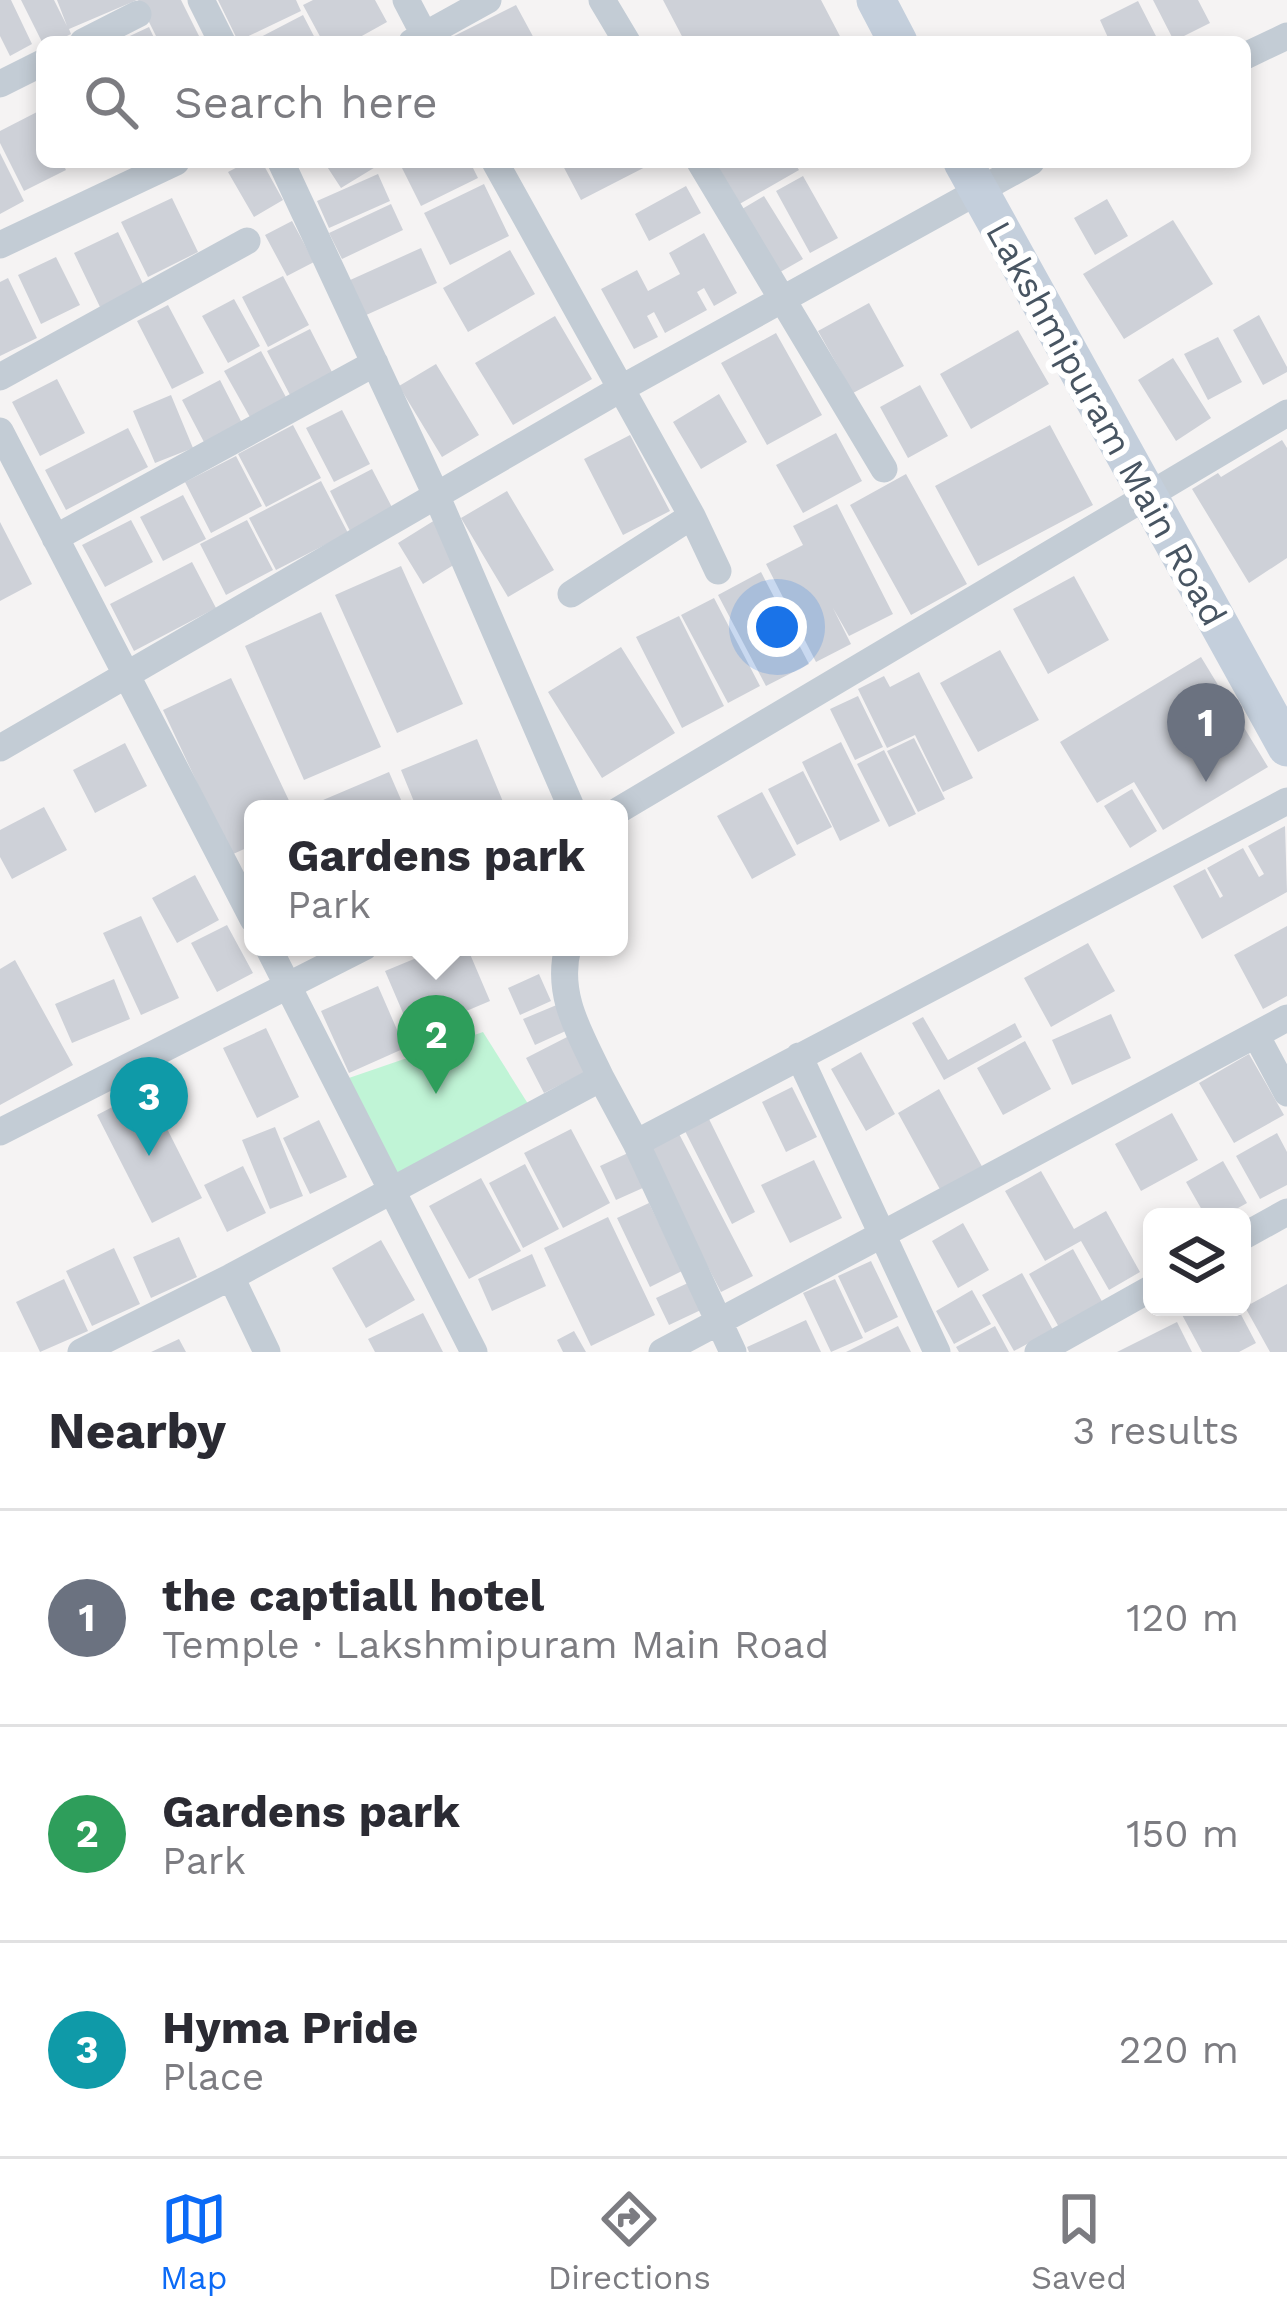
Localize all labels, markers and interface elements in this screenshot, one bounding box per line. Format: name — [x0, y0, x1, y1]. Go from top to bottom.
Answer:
search box — [36, 36, 1251, 168]
icon: search — [78, 69, 144, 135]
text: Search here — [174, 76, 438, 129]
street label: Lakshmipuram Main Road — [977, 214, 1235, 633]
your location — [747, 597, 807, 657]
pin: 1 — [1167, 683, 1245, 782]
popup — [244, 800, 628, 956]
text: Gardens park — [287, 829, 585, 882]
text: Park — [287, 882, 371, 927]
pin: 2 — [397, 995, 475, 1094]
pin: 3 — [110, 1057, 188, 1156]
map controls — [1143, 1208, 1251, 1316]
button: layers — [1143, 1208, 1251, 1316]
text: Nearby — [48, 1401, 226, 1460]
text: 3 results — [1073, 1408, 1239, 1453]
text: the captiall hotel — [162, 1569, 544, 1622]
text: 1 — [79, 1595, 95, 1640]
text: 120 m — [1126, 1595, 1239, 1640]
text: Temple · Lakshmipuram Main Road — [162, 1622, 829, 1667]
text: Gardens park — [162, 1785, 460, 1838]
text: 2 — [75, 1811, 99, 1856]
text: 150 m — [1126, 1811, 1239, 1856]
text: Park — [162, 1838, 246, 1883]
text: Hyma Pride — [162, 2001, 418, 2054]
text: 3 — [75, 2027, 99, 2072]
text: 220 m — [1119, 2027, 1239, 2072]
text: Place — [162, 2054, 264, 2099]
tab: Map — [160, 2186, 227, 2297]
tab: Directions — [548, 2186, 711, 2297]
tab: Saved — [1031, 2186, 1127, 2297]

